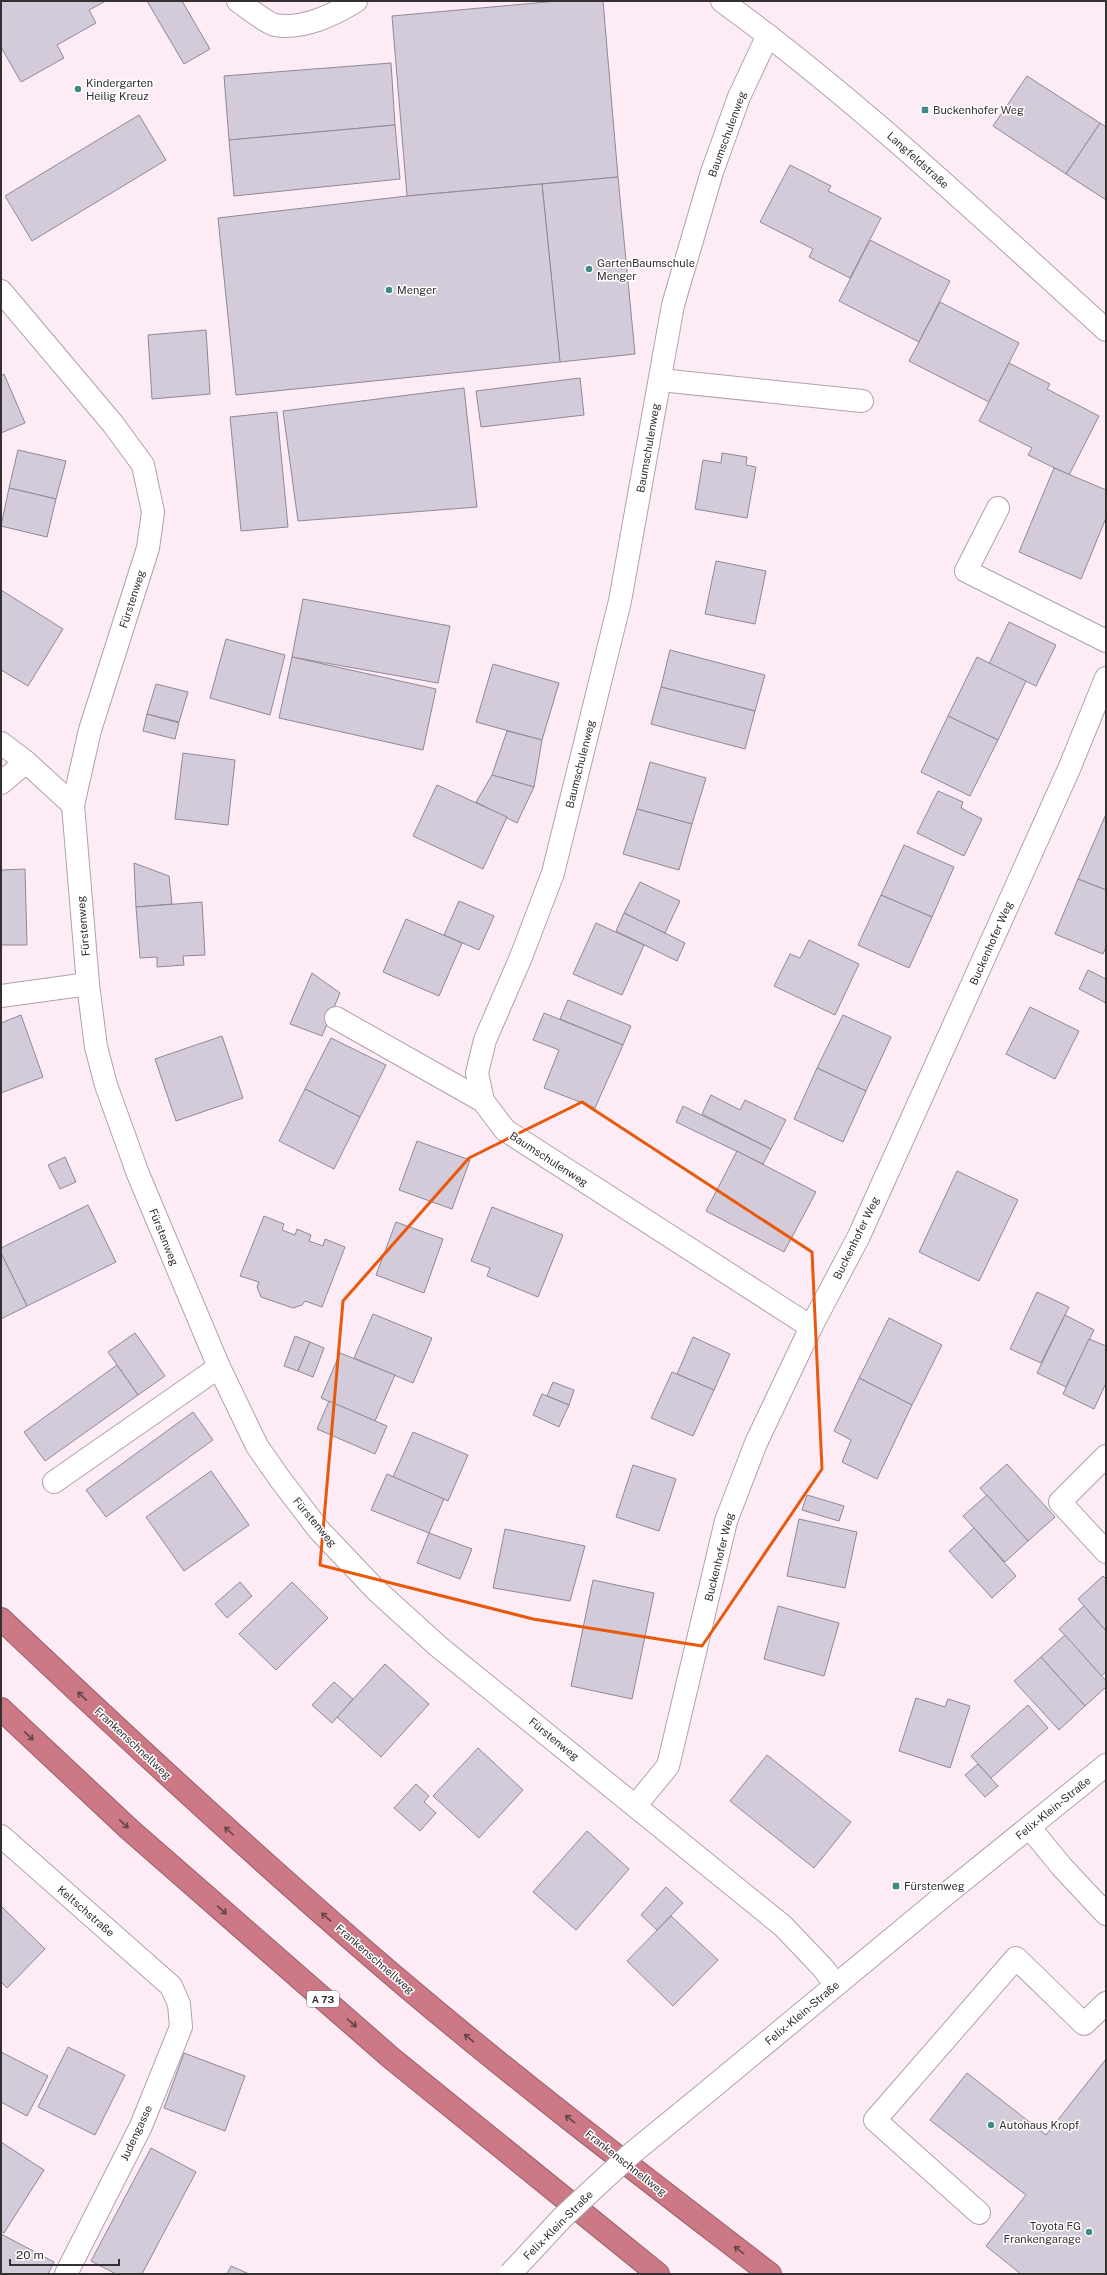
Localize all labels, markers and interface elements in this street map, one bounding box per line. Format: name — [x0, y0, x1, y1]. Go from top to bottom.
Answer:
place label: Kindergarten Heilig Kreuz — [86, 77, 153, 102]
marker: Kindergarten Heilig Kreuz — [73, 84, 83, 94]
street label: Baumschulenweg — [706, 89, 748, 179]
place label: Buckenhofer Weg — [933, 104, 1024, 116]
marker: Buckenhofer Weg — [920, 105, 930, 115]
street label: Langfeldstraße — [885, 129, 951, 191]
place label: GartenBaumschule Menger — [597, 257, 695, 282]
marker: GartenBaumschule Menger — [584, 264, 594, 274]
place label: Menger — [397, 284, 436, 296]
marker: Menger — [384, 285, 394, 295]
street label: Baumschulenweg — [634, 402, 662, 494]
street label: Fürstenweg — [117, 568, 147, 630]
street label: Baumschulenweg — [563, 718, 597, 809]
street label: Fürstenweg — [74, 895, 92, 957]
street label: Buckenhofer Weg — [967, 899, 1015, 987]
street label: Baumschulenweg — [508, 1129, 590, 1189]
street label: Buckenhofer Weg — [831, 1194, 881, 1281]
street label: Fürstenweg — [147, 1207, 181, 1267]
street label: Fürstenweg — [291, 1495, 339, 1549]
street label: Buckenhofer Weg — [702, 1511, 736, 1602]
one-way arrow — [77, 1691, 87, 1700]
street label: Frankenschnellweg — [92, 1705, 174, 1781]
street label: Fürstenweg — [527, 1715, 581, 1763]
one-way arrow — [24, 1731, 35, 1740]
street label: Felix-Klein-Straße — [1013, 1774, 1093, 1842]
one-way arrow — [119, 1820, 129, 1829]
one-way arrow — [224, 1826, 234, 1836]
place label: Fürstenweg — [904, 1880, 965, 1892]
marker: Fürstenweg — [891, 1881, 901, 1891]
street label: Keltschstraße — [55, 1883, 117, 1939]
one-way arrow — [216, 1906, 227, 1915]
one-way arrow — [321, 1913, 331, 1922]
street label: Frankenschnellweg — [333, 1922, 417, 1996]
street label: Felix-Klein-Straße — [763, 1979, 841, 2047]
road number: A 73 — [307, 1991, 339, 2007]
one-way arrow — [346, 2019, 357, 2028]
one-way arrow — [463, 2033, 474, 2042]
street label: Judengasse — [118, 2103, 154, 2163]
one-way arrow — [564, 2115, 575, 2123]
place label: Autohaus Kropf — [999, 2119, 1080, 2131]
marker: Autohaus Kropf — [986, 2120, 996, 2130]
street label: Frankenschnellweg — [583, 2128, 669, 2199]
street label: Felix-Klein-Straße — [521, 2188, 595, 2262]
place label: Toyota FG Frankengarage — [1004, 2220, 1081, 2245]
marker: Toyota FG Frankengarage — [1084, 2227, 1094, 2237]
scale bar — [10, 2241, 119, 2267]
one-way arrow — [733, 2246, 744, 2254]
text: 20 m — [16, 2248, 44, 2262]

